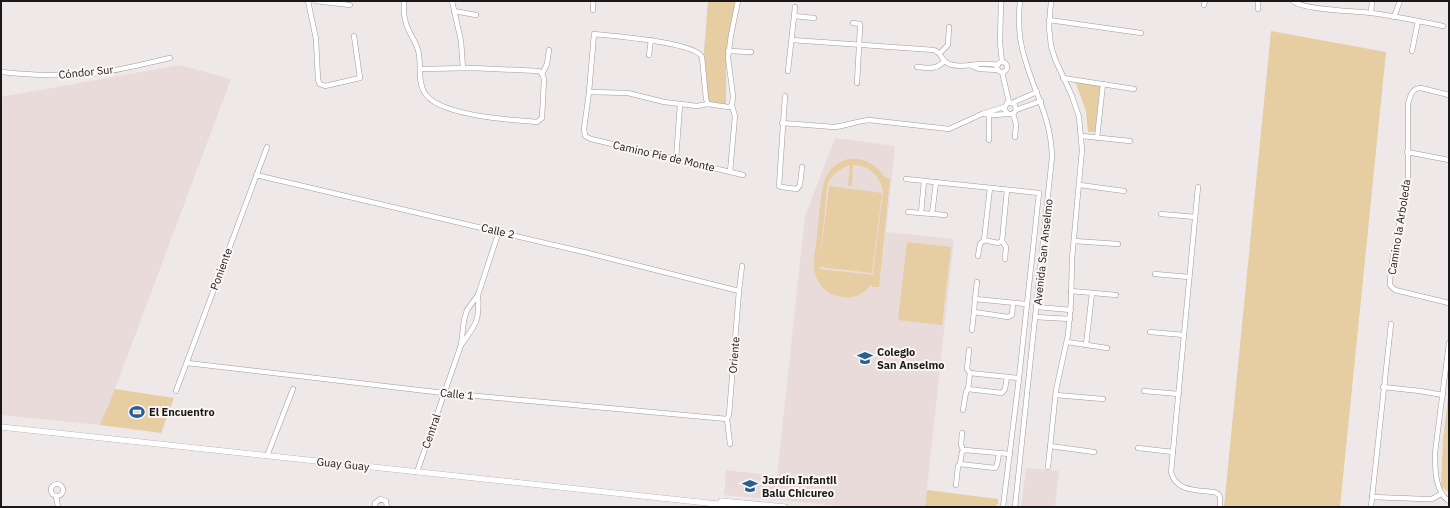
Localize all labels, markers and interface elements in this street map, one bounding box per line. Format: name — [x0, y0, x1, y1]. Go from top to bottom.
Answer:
street label: Cóndor Sur — [58, 62, 114, 82]
street label: Camino Pie de Monte — [612, 137, 716, 175]
street label: Camino la Arboleda — [1385, 178, 1413, 276]
street label: Avenida San Anselmo — [1030, 198, 1056, 306]
street label: Calle 2 — [480, 220, 516, 242]
street label: Poniente — [207, 246, 235, 292]
street label: Oriente — [725, 336, 743, 374]
place label: Colegio San Anselmo — [877, 345, 944, 372]
school or university icon: Colegio San Anselmo — [856, 349, 874, 367]
street label: Calle 1 — [439, 385, 475, 403]
sports icon: El Encuentro — [128, 403, 146, 421]
place label: El Encuentro — [149, 405, 215, 419]
street label: Central — [419, 412, 443, 450]
street label: Guay Guay — [316, 454, 371, 474]
place label: Jardín Infantil Balu Chicureo — [762, 473, 837, 500]
school or university icon: Jardín Infantil Balu Chicureo — [741, 477, 759, 495]

